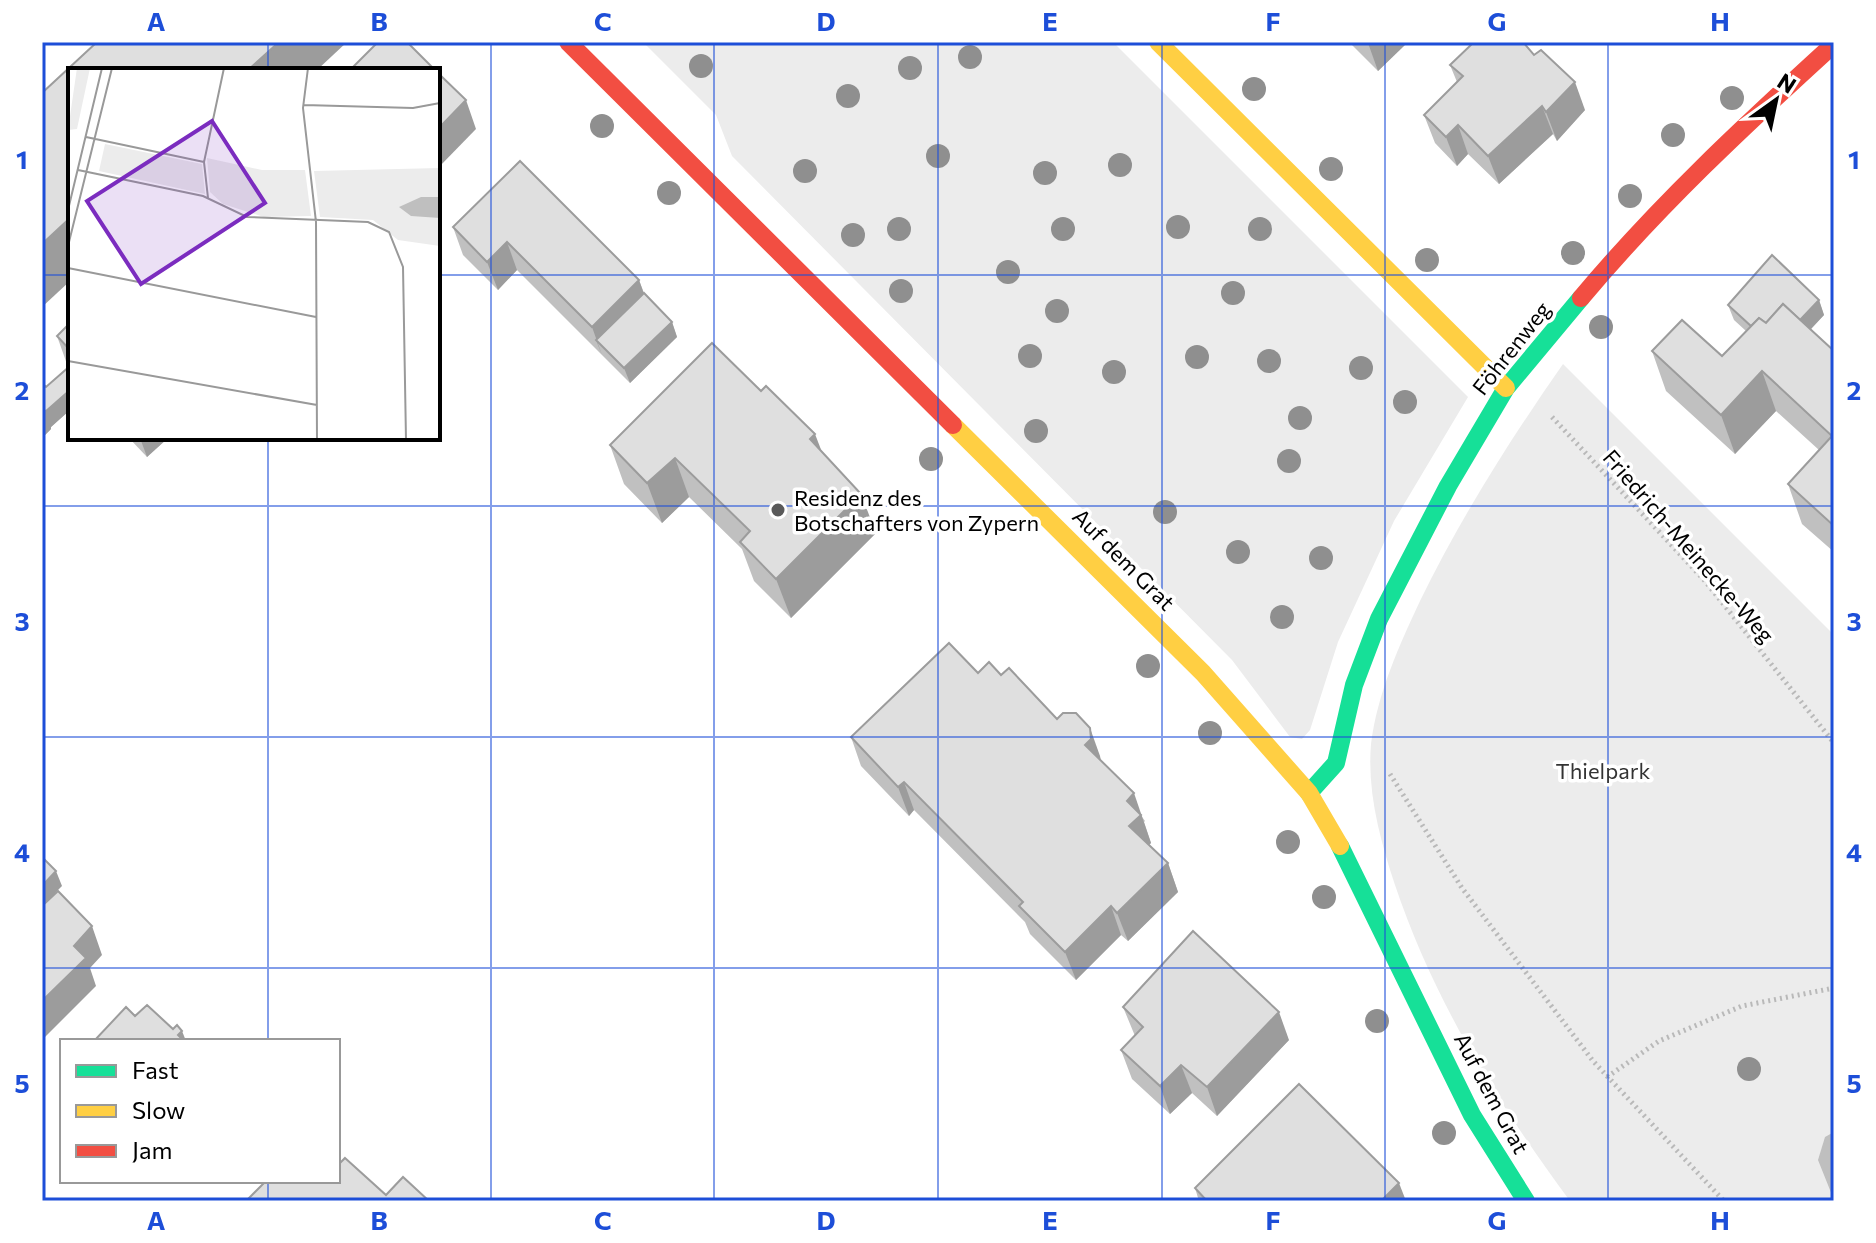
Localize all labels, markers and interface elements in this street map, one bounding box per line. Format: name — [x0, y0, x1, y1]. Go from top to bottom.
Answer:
text: A — [147, 5, 166, 36]
text: B — [370, 5, 388, 36]
text: C — [594, 5, 612, 36]
text: D — [816, 5, 836, 36]
text: E — [1042, 5, 1058, 36]
text: F — [1265, 5, 1281, 36]
text: G — [1488, 5, 1506, 36]
text: H — [1710, 5, 1730, 36]
north arrow — [1736, 60, 1816, 140]
text: N — [1773, 67, 1801, 99]
inset map — [68, 68, 440, 440]
text: 1 — [16, 143, 28, 174]
text: 1 — [1848, 143, 1860, 174]
street label: Föhrenweg — [1466, 296, 1556, 400]
text: 2 — [15, 374, 29, 405]
text: 2 — [1847, 374, 1861, 405]
street label: Friedrich-Meinecke-Weg — [1598, 444, 1780, 648]
place label: Residenz des Botschafters von Zypern — [794, 484, 1039, 536]
marker: Residenz des Botschafters von Zypern — [769, 501, 787, 519]
street label: Auf dem Grat — [1067, 502, 1181, 616]
text: 3 — [14, 605, 30, 636]
text: 3 — [1846, 605, 1862, 636]
park label: Thielpark — [1556, 757, 1650, 784]
text: 4 — [14, 836, 30, 867]
text: 4 — [1846, 836, 1862, 867]
street label: Auf dem Grat — [1449, 1028, 1535, 1158]
legend — [60, 1039, 340, 1183]
text: Fast — [132, 1055, 179, 1084]
text: 5 — [14, 1067, 30, 1098]
text: 5 — [1846, 1067, 1862, 1098]
text: Slow — [132, 1095, 185, 1124]
text: Jam — [132, 1135, 172, 1164]
text: A — [147, 1204, 166, 1235]
text: B — [370, 1204, 388, 1235]
text: C — [594, 1204, 612, 1235]
text: D — [816, 1204, 836, 1235]
text: E — [1042, 1204, 1058, 1235]
text: F — [1265, 1204, 1281, 1235]
text: G — [1488, 1204, 1506, 1235]
text: H — [1710, 1204, 1730, 1235]

